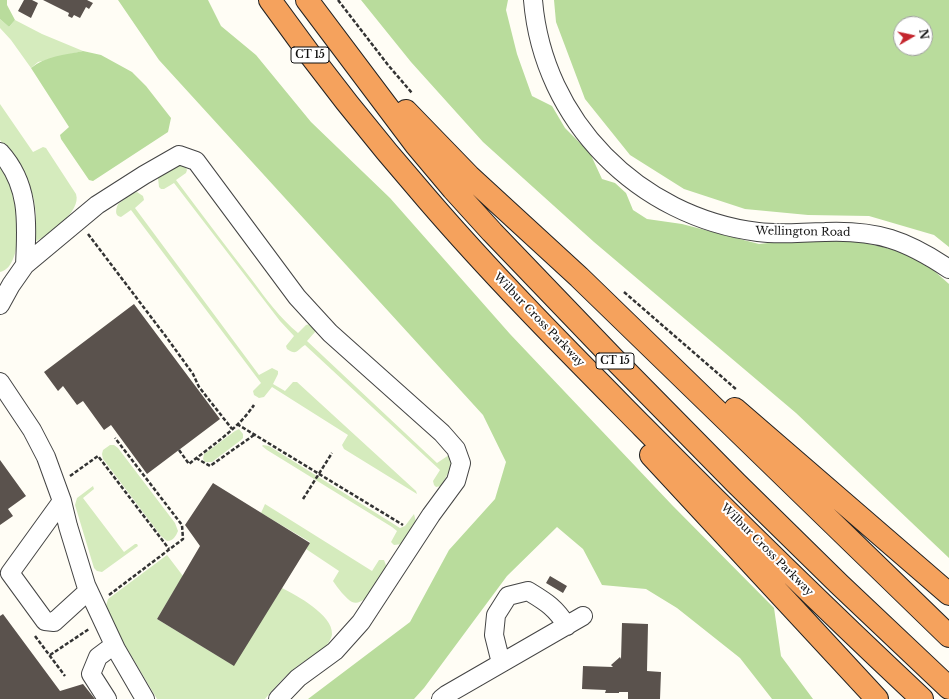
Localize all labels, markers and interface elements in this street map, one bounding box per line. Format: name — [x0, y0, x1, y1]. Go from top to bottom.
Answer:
north arrow — [893, 16, 933, 56]
text: N — [916, 28, 932, 40]
road number: CT 15 — [291, 47, 329, 63]
street label: Wellington Road — [755, 225, 851, 239]
street label: Wilbur Cross Parkway — [491, 270, 587, 370]
road number: CT 15 — [596, 353, 634, 369]
street label: Wilbur Cross Parkway — [718, 501, 816, 599]

